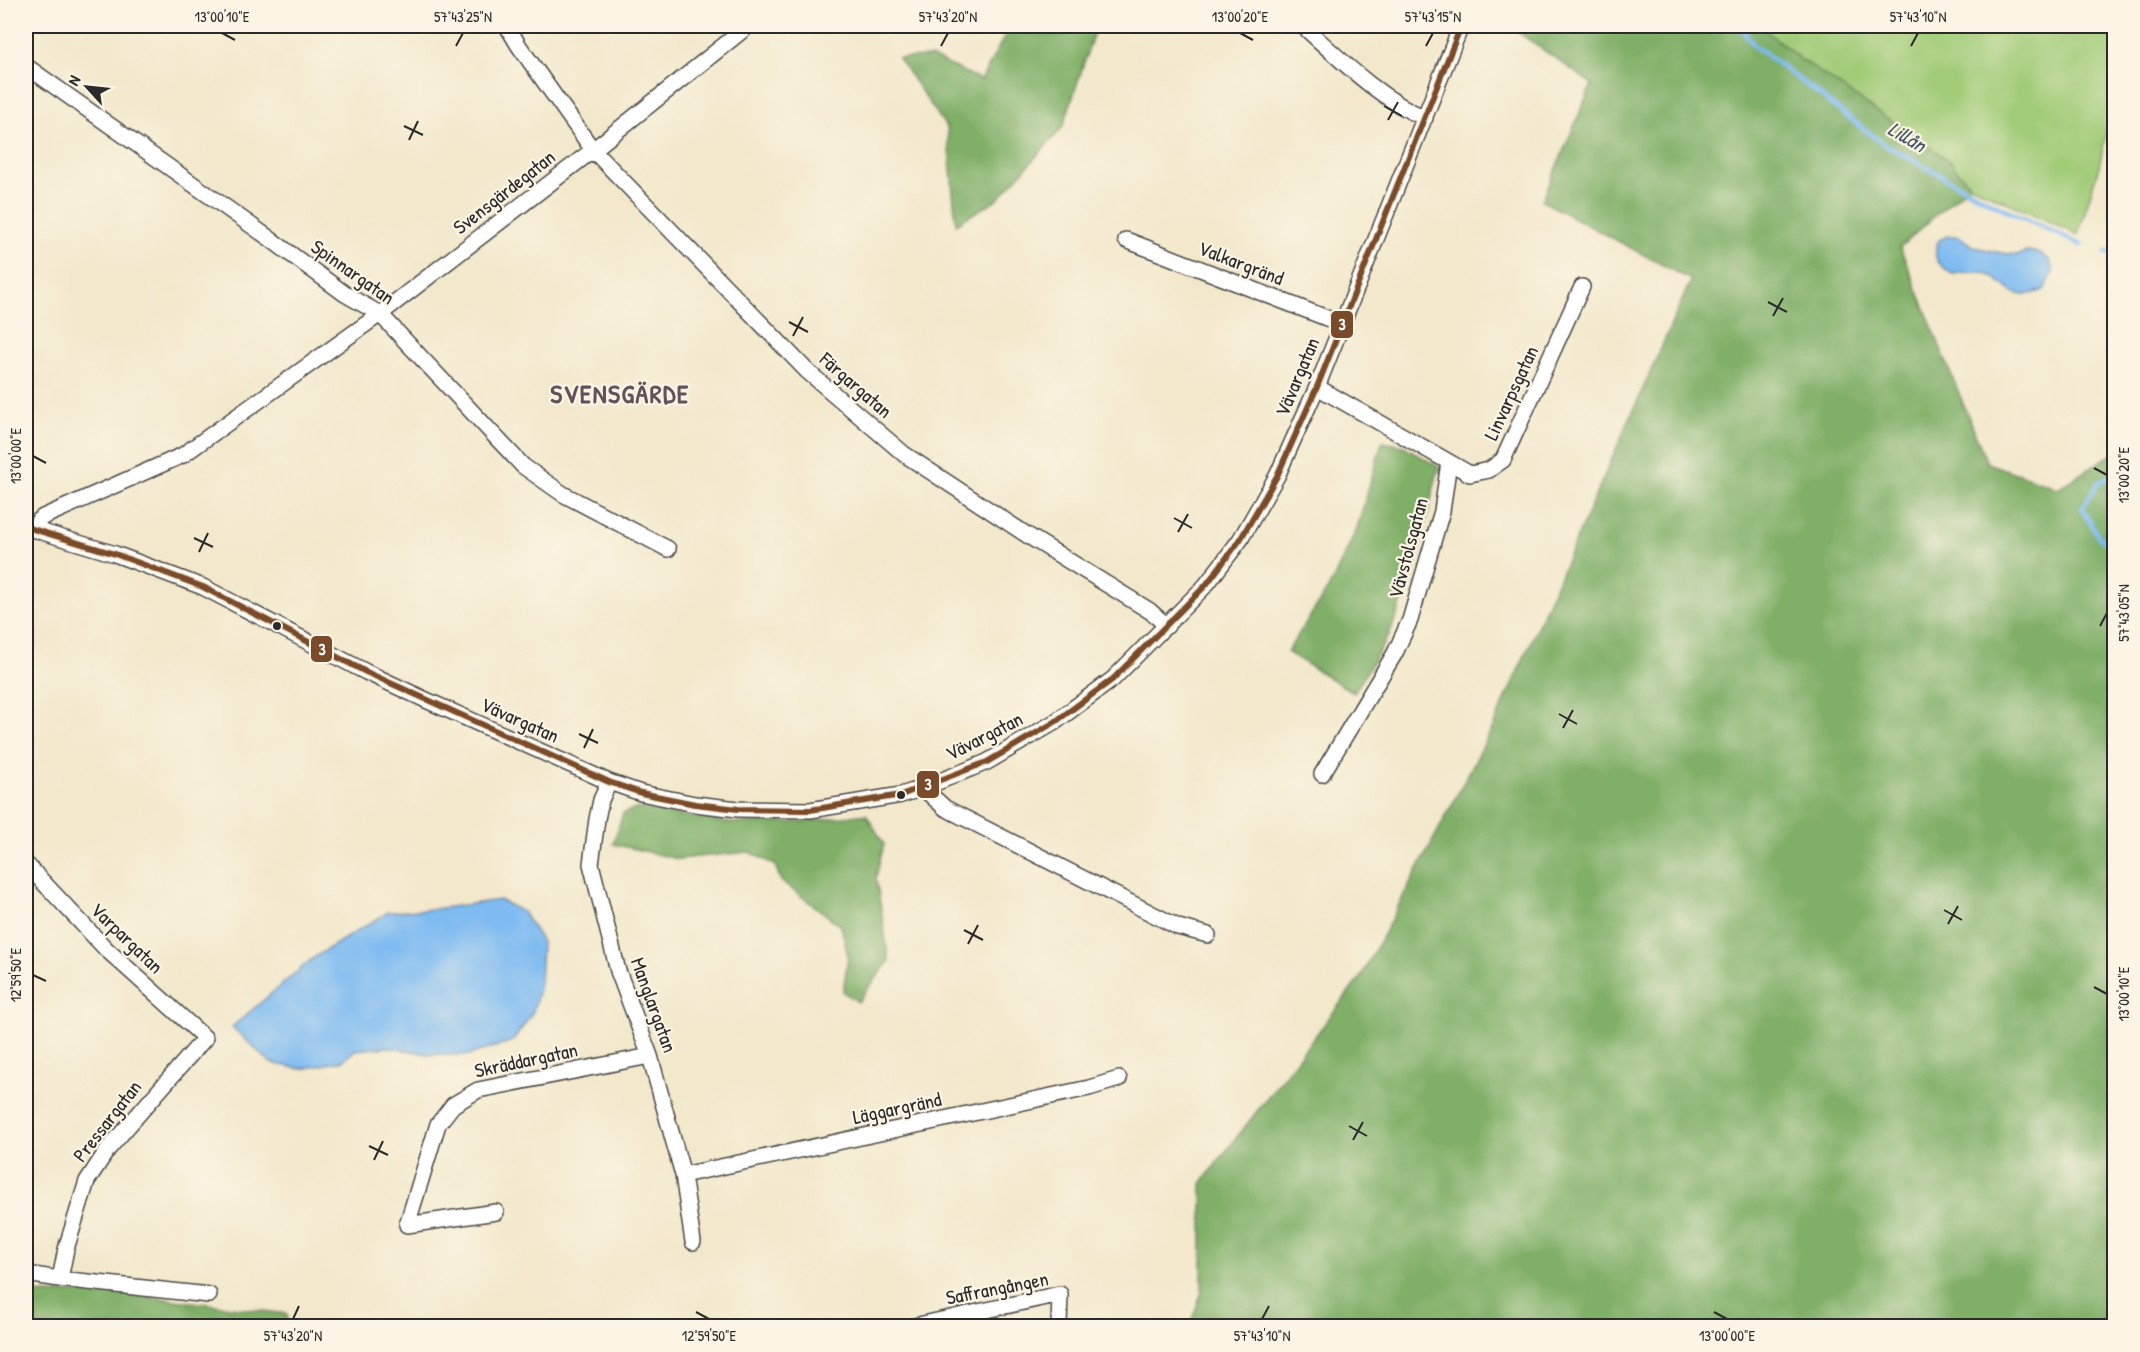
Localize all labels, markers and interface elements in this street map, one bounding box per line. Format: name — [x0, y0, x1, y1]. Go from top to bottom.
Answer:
text: 13°00'10"E — [195, 6, 250, 27]
text: 57°43'25"N — [434, 6, 492, 27]
text: 57°43'20"N — [919, 6, 977, 27]
text: 13°00'20"E — [1212, 6, 1269, 27]
text: 57°43'15"N — [1405, 6, 1461, 27]
text: 57°43'10"N — [1890, 6, 1946, 27]
north arrow — [57, 57, 117, 117]
text: N — [62, 71, 86, 89]
water label: Lillån — [1883, 114, 1933, 160]
street label: Svensgärdegatan — [447, 143, 560, 240]
street label: Spinnargatan — [306, 233, 400, 310]
street label: Valkargränd — [1195, 234, 1288, 291]
line badge: 3 — [1330, 310, 1354, 339]
text: 3 — [1338, 313, 1346, 335]
street label: Vävargatan — [1268, 333, 1325, 420]
street label: Linvarpsgatan — [1477, 341, 1544, 444]
street label: Färgargatan — [814, 345, 898, 424]
district label: SVENSGÄRDE — [550, 376, 690, 411]
text: 13°00'00"E — [5, 428, 26, 484]
text: 13°00'20"E — [2113, 446, 2134, 503]
street label: Vävstolsgatan — [1381, 495, 1434, 601]
text: 57°43'05"N — [2113, 584, 2134, 642]
unlabelled marker — [271, 620, 283, 632]
line badge: 3 — [310, 635, 333, 663]
text: 3 — [318, 638, 326, 660]
street label: Vävargatan — [477, 690, 564, 749]
street label: Vävargatan — [941, 705, 1027, 766]
line badge: 3 — [916, 770, 940, 799]
text: 3 — [924, 773, 932, 795]
unlabelled marker — [895, 789, 907, 801]
street label: Varpargatan — [85, 896, 170, 979]
text: 12°59'50"E — [5, 947, 26, 1002]
street label: Manglargatan — [625, 954, 684, 1056]
text: 13°00'10"E — [2113, 966, 2134, 1021]
street label: Skräddargatan — [472, 1035, 580, 1084]
street label: Pressargatan — [66, 1074, 147, 1167]
street label: Läggargränd — [850, 1085, 944, 1130]
street label: Saffrangången — [943, 1264, 1050, 1311]
text: 57°43'20"N — [264, 1325, 322, 1346]
text: 12°59'50"E — [682, 1325, 737, 1346]
text: 57°43'10"N — [1234, 1325, 1290, 1346]
text: 13°00'00"E — [1699, 1325, 1755, 1346]

